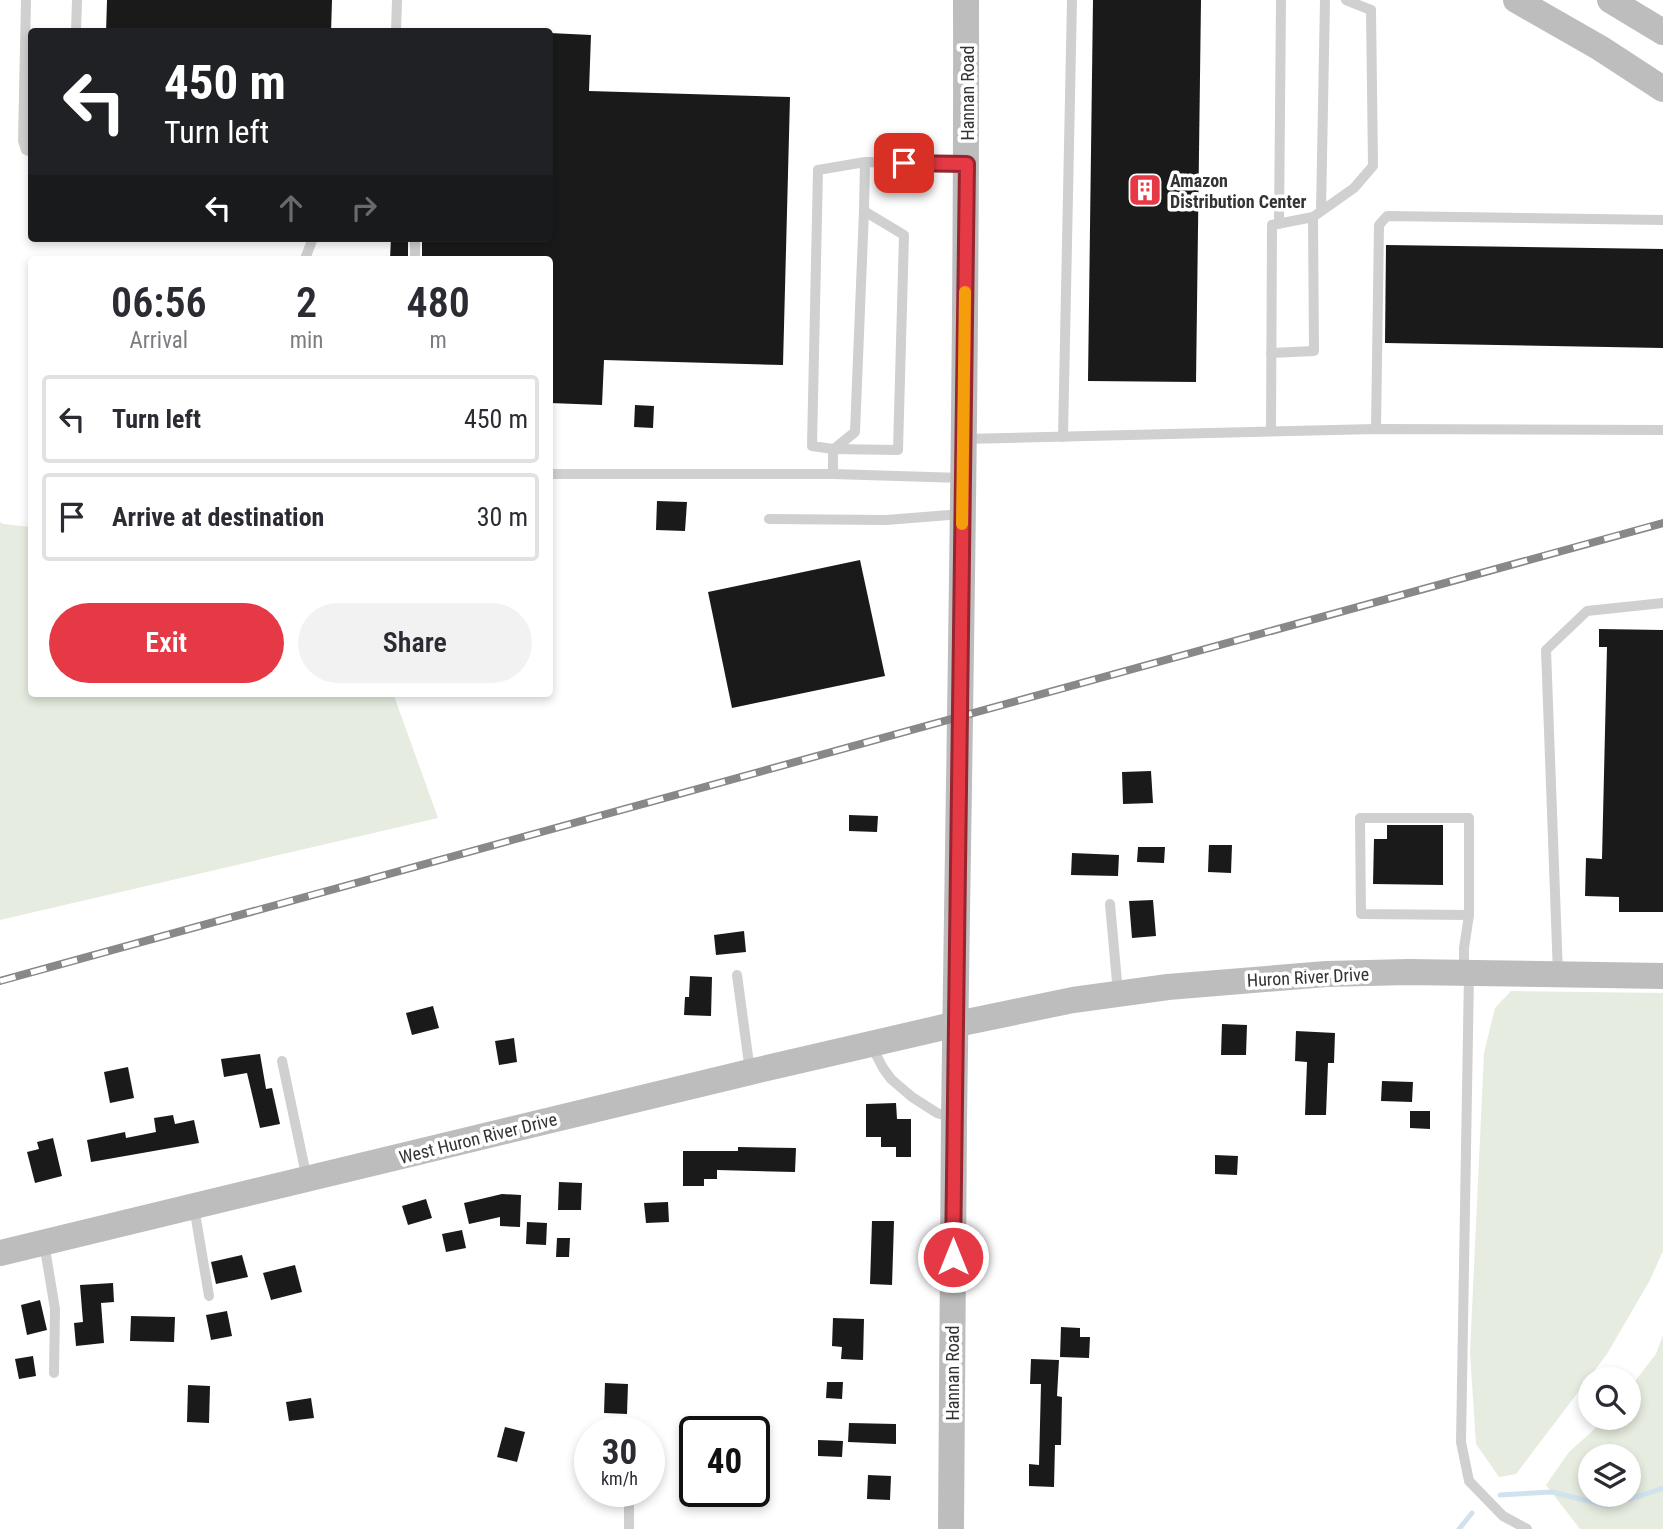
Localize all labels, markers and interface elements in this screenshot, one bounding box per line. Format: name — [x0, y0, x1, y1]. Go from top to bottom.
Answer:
street label: Hannan Road — [957, 46, 978, 140]
text: 450 m — [164, 54, 286, 111]
icon: left — [49, 56, 140, 147]
text: Turn left — [164, 113, 269, 151]
pin — [874, 133, 934, 193]
icon: arrive — [885, 144, 923, 182]
place label: Amazon Distribution Center — [1170, 170, 1307, 212]
building icon: Amazon Distribution Center — [1126, 171, 1164, 209]
icon: left — [199, 189, 237, 227]
icon: ahead — [272, 189, 310, 227]
icon: right — [345, 189, 383, 227]
text: 06:56 — [111, 278, 207, 327]
text: 2 — [296, 278, 317, 327]
text: 480 — [407, 278, 470, 327]
text: Arrival — [130, 327, 188, 354]
text: min — [290, 327, 323, 354]
text: m — [430, 327, 447, 354]
icon: left — [53, 400, 91, 438]
text: Turn left — [112, 404, 201, 434]
text: 450 m — [464, 404, 528, 434]
icon: arrive — [53, 498, 91, 536]
text: Arrive at destination — [112, 502, 324, 532]
text: 30 m — [477, 502, 528, 532]
button: Exit — [49, 603, 284, 683]
button: Share — [298, 603, 532, 683]
street label: Huron River Drive — [1246, 963, 1370, 991]
street label: West Huron River Drive — [397, 1108, 559, 1168]
position arrow — [916, 1220, 990, 1294]
street label: Hannan Road — [942, 1326, 963, 1420]
map controls — [1578, 1367, 1641, 1507]
button: search — [1578, 1367, 1641, 1430]
speed limit sign: 40 — [679, 1416, 770, 1507]
text: 30 — [602, 1432, 637, 1473]
button: layers — [1578, 1444, 1641, 1507]
text: km/h — [601, 1468, 638, 1489]

